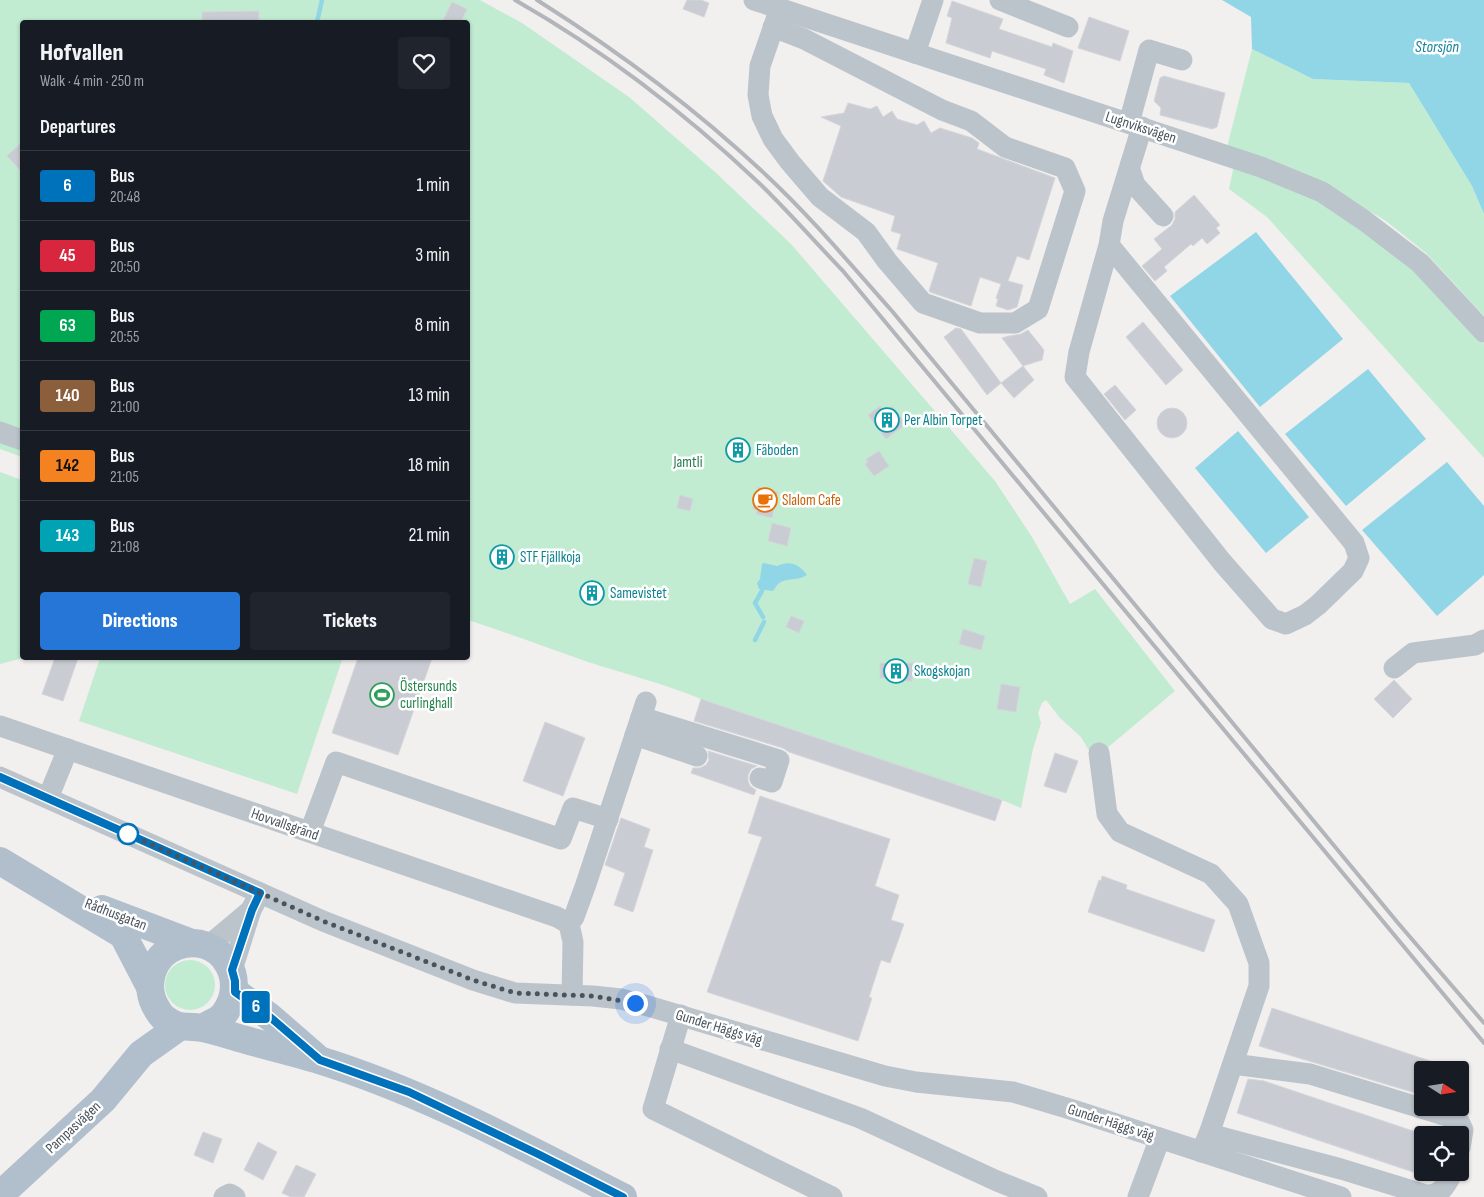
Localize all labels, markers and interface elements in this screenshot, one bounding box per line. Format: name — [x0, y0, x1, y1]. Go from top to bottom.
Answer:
button: heart — [398, 37, 450, 89]
text: Hofvallen — [40, 38, 123, 67]
water label: Storsjön — [1415, 38, 1459, 57]
text: Walk · 4 min · 250 m — [40, 72, 144, 91]
street label: Lugnviksvägen — [1103, 107, 1179, 148]
text: Departures — [40, 116, 116, 139]
text: Bus — [110, 165, 135, 188]
text: 1 min — [416, 174, 450, 197]
text: 6 — [63, 175, 72, 196]
text: 20:48 — [110, 188, 140, 207]
text: Bus — [110, 235, 135, 258]
text: 3 min — [415, 244, 450, 267]
text: 45 — [59, 245, 76, 266]
text: 20:50 — [110, 258, 140, 277]
text: Bus — [110, 305, 135, 328]
text: 8 min — [415, 314, 450, 337]
text: 63 — [59, 315, 76, 336]
text: 20:55 — [110, 328, 139, 347]
text: Bus — [110, 375, 135, 398]
text: 13 min — [409, 384, 450, 407]
text: 140 — [55, 385, 80, 406]
text: 21:00 — [110, 398, 140, 417]
building icon: Per Albin Torpet — [874, 407, 900, 433]
place label: Per Albin Torpet — [904, 411, 983, 430]
building icon: Fäboden — [725, 437, 751, 463]
place label: Fäboden — [756, 441, 798, 460]
text: Bus — [110, 445, 135, 468]
park label: Jamtli — [672, 453, 703, 472]
text: 18 min — [408, 454, 450, 477]
text: 142 — [56, 455, 79, 476]
text: 21:05 — [110, 468, 139, 487]
cafe icon: Slalom Cafe — [752, 487, 778, 513]
place label: Slalom Cafe — [782, 491, 841, 510]
text: Bus — [110, 515, 135, 538]
text: 21 min — [409, 524, 450, 547]
text: 143 — [56, 525, 79, 546]
text: 21:08 — [110, 538, 139, 557]
building icon: STF Fjällkoja — [489, 544, 515, 570]
place label: STF Fjällkoja — [520, 548, 581, 567]
building icon: Samevistet — [579, 580, 605, 606]
place label: Samevistet — [610, 584, 667, 603]
button: Directions — [40, 592, 240, 650]
button: Tickets — [250, 592, 450, 650]
building icon: Skogskojan — [883, 658, 909, 684]
place label: Skogskojan — [914, 662, 970, 681]
place label: Östersunds curlinghall — [400, 677, 457, 713]
sports icon: Östersunds curlinghall — [369, 682, 395, 708]
street label: Hovvallsgränd — [249, 804, 321, 845]
unlabelled marker — [117, 823, 139, 845]
street label: Rådhusgatan — [82, 894, 150, 935]
line badge: 6 — [240, 991, 272, 1023]
your location — [623, 991, 648, 1016]
text: 6 — [252, 996, 260, 1017]
street label: Gunder Häggs väg — [673, 1005, 765, 1050]
north arrow — [1414, 1061, 1469, 1116]
map controls — [1414, 1061, 1469, 1181]
street label: Pampasvägen — [42, 1097, 105, 1158]
street label: Gunder Häggs väg — [1065, 1100, 1156, 1145]
button: locate — [1414, 1126, 1469, 1181]

